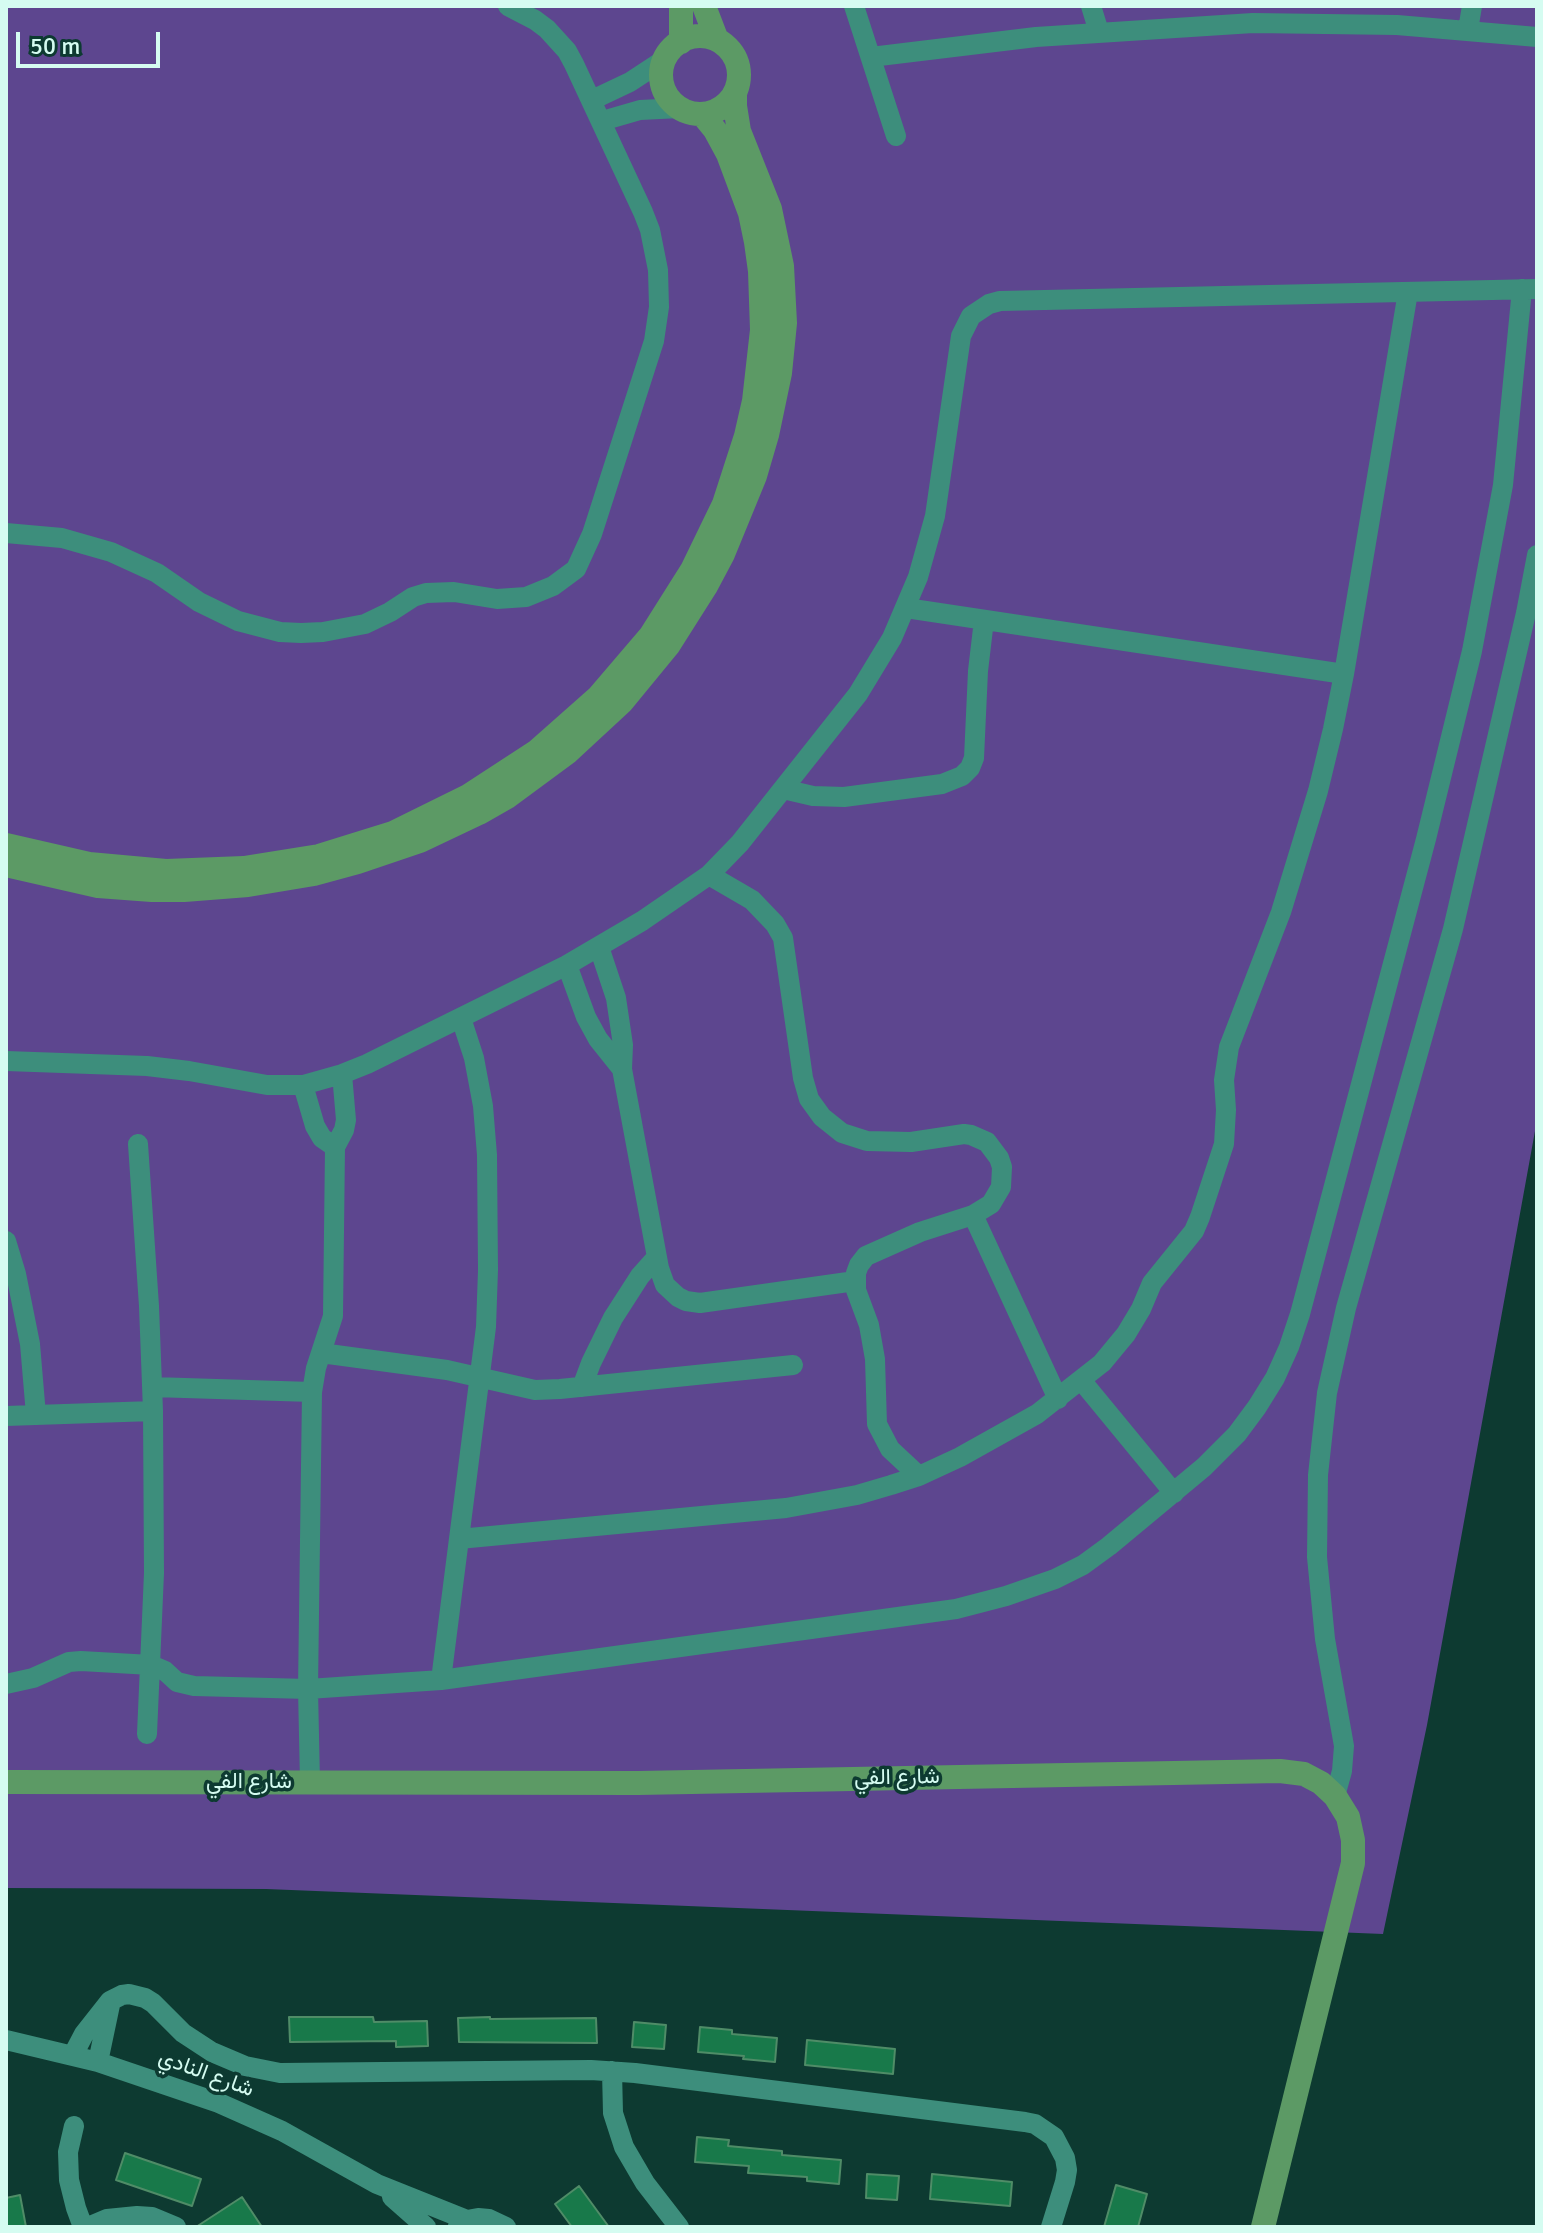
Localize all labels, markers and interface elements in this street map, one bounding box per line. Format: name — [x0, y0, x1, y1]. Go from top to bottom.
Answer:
scale bar — [20, 16, 164, 66]
text: 50 m — [30, 31, 80, 61]
street label: شارع الفي — [854, 1764, 940, 1792]
street label: شارع الفي — [206, 1769, 292, 1795]
street label: شارع النادي — [155, 2045, 257, 2103]

